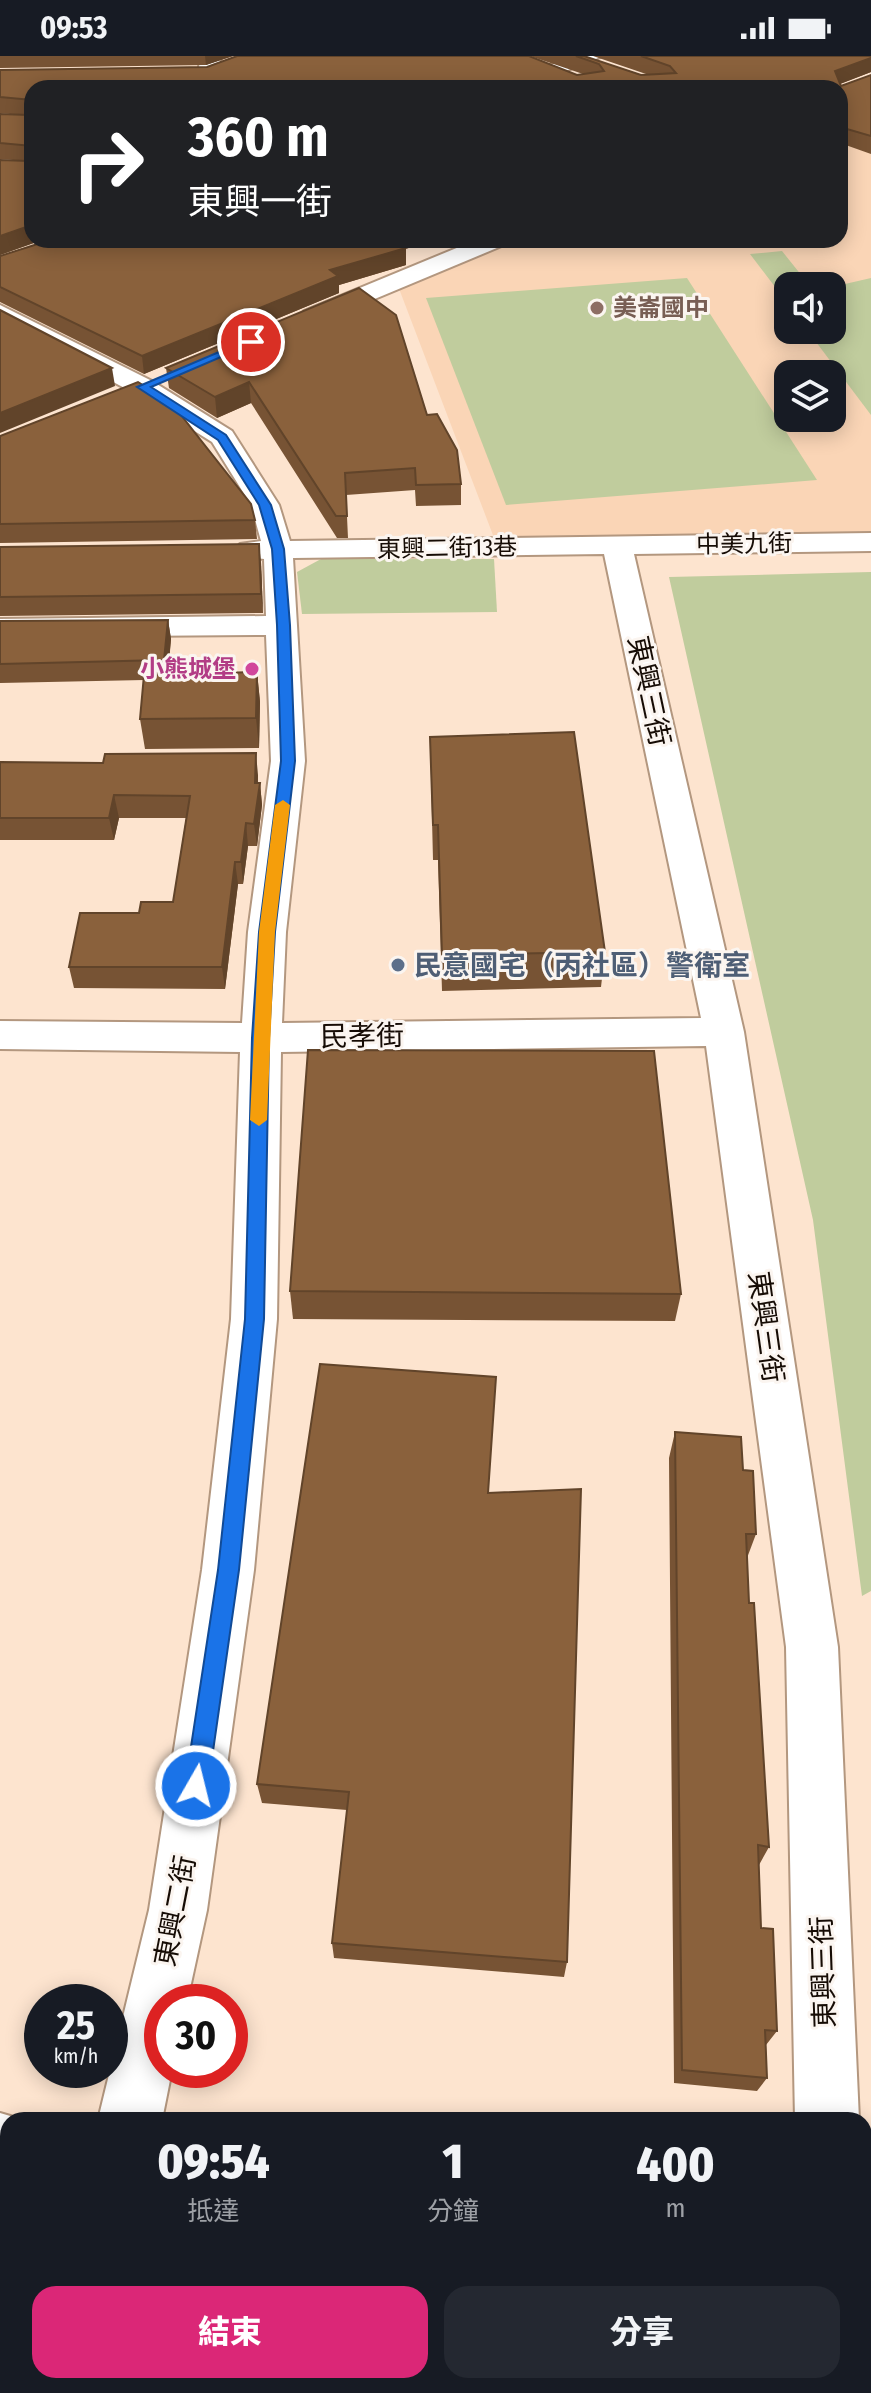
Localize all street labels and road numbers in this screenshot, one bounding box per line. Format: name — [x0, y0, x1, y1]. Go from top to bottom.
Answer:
street label: 中美九街 — [696, 529, 792, 559]
street label: 東興二街13巷 — [377, 533, 517, 563]
street label: 東興三街 — [621, 633, 677, 749]
street label: 民孝街 — [320, 1019, 404, 1053]
street label: 東興三街 — [742, 1269, 790, 1385]
street label: 東興二街 — [148, 1853, 202, 1969]
street label: 東興三街 — [805, 1915, 841, 2029]

